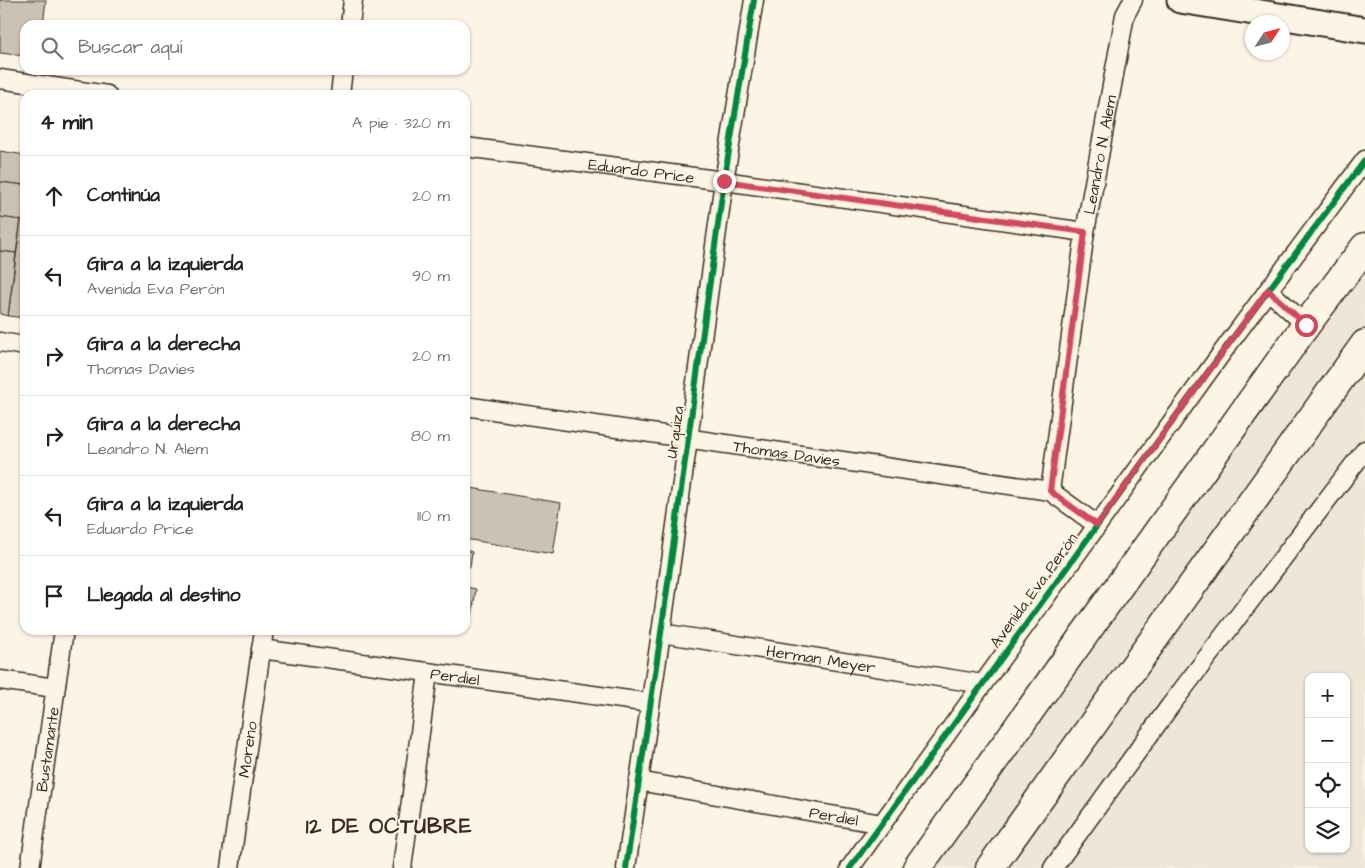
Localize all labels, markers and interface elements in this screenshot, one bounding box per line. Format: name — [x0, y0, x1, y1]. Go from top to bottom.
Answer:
north arrow — [1245, 15, 1290, 60]
search box — [20, 20, 470, 75]
icon: search — [38, 34, 66, 62]
text: Buscar aquí — [78, 34, 182, 61]
street label: Leandro N. Alem — [1078, 93, 1122, 216]
text: 4 min — [40, 108, 93, 137]
text: A pie · 320 m — [352, 112, 450, 134]
street label: Eduardo Price — [587, 153, 696, 189]
route end — [713, 170, 736, 193]
icon: ahead — [40, 182, 68, 210]
text: Continúa — [87, 182, 160, 209]
text: 20 m — [412, 185, 450, 207]
text: Gira a la izquierda — [87, 251, 243, 278]
icon: left — [40, 262, 68, 290]
text: 90 m — [412, 265, 450, 287]
text: Avenida Eva Perón — [87, 278, 224, 300]
route start — [1295, 314, 1318, 337]
text: Gira a la derecha — [87, 331, 240, 358]
icon: right — [40, 342, 68, 370]
text: 20 m — [412, 345, 450, 367]
text: Thomas Davies — [87, 358, 195, 380]
street label: Urquiza — [660, 405, 690, 460]
text: Gira a la derecha — [87, 411, 240, 438]
icon: right — [40, 422, 68, 450]
text: 80 m — [411, 425, 450, 447]
street label: Thomas Davies — [732, 435, 841, 472]
text: Leandro N. Alem — [87, 438, 208, 460]
text: Gira a la izquierda — [87, 491, 243, 518]
icon: left — [40, 502, 68, 530]
text: 110 m — [417, 505, 450, 527]
text: Eduardo Price — [87, 518, 194, 540]
street label: Avenida Eva Perón — [985, 529, 1083, 653]
icon: arrive — [40, 582, 68, 610]
text: Llegada al destino — [87, 582, 240, 609]
street label: Herman Meyer — [765, 640, 877, 679]
street label: Perdiel — [429, 663, 481, 691]
map controls — [1305, 673, 1350, 853]
button: + — [1305, 673, 1350, 718]
street label: Bustamante — [31, 705, 65, 793]
button: − — [1305, 718, 1350, 763]
street label: Moreno — [233, 720, 263, 779]
button: locate — [1305, 763, 1350, 808]
street label: Perdiel — [808, 801, 860, 832]
button: layers — [1305, 808, 1350, 853]
district label: 12 DE OCTUBRE — [306, 812, 472, 841]

